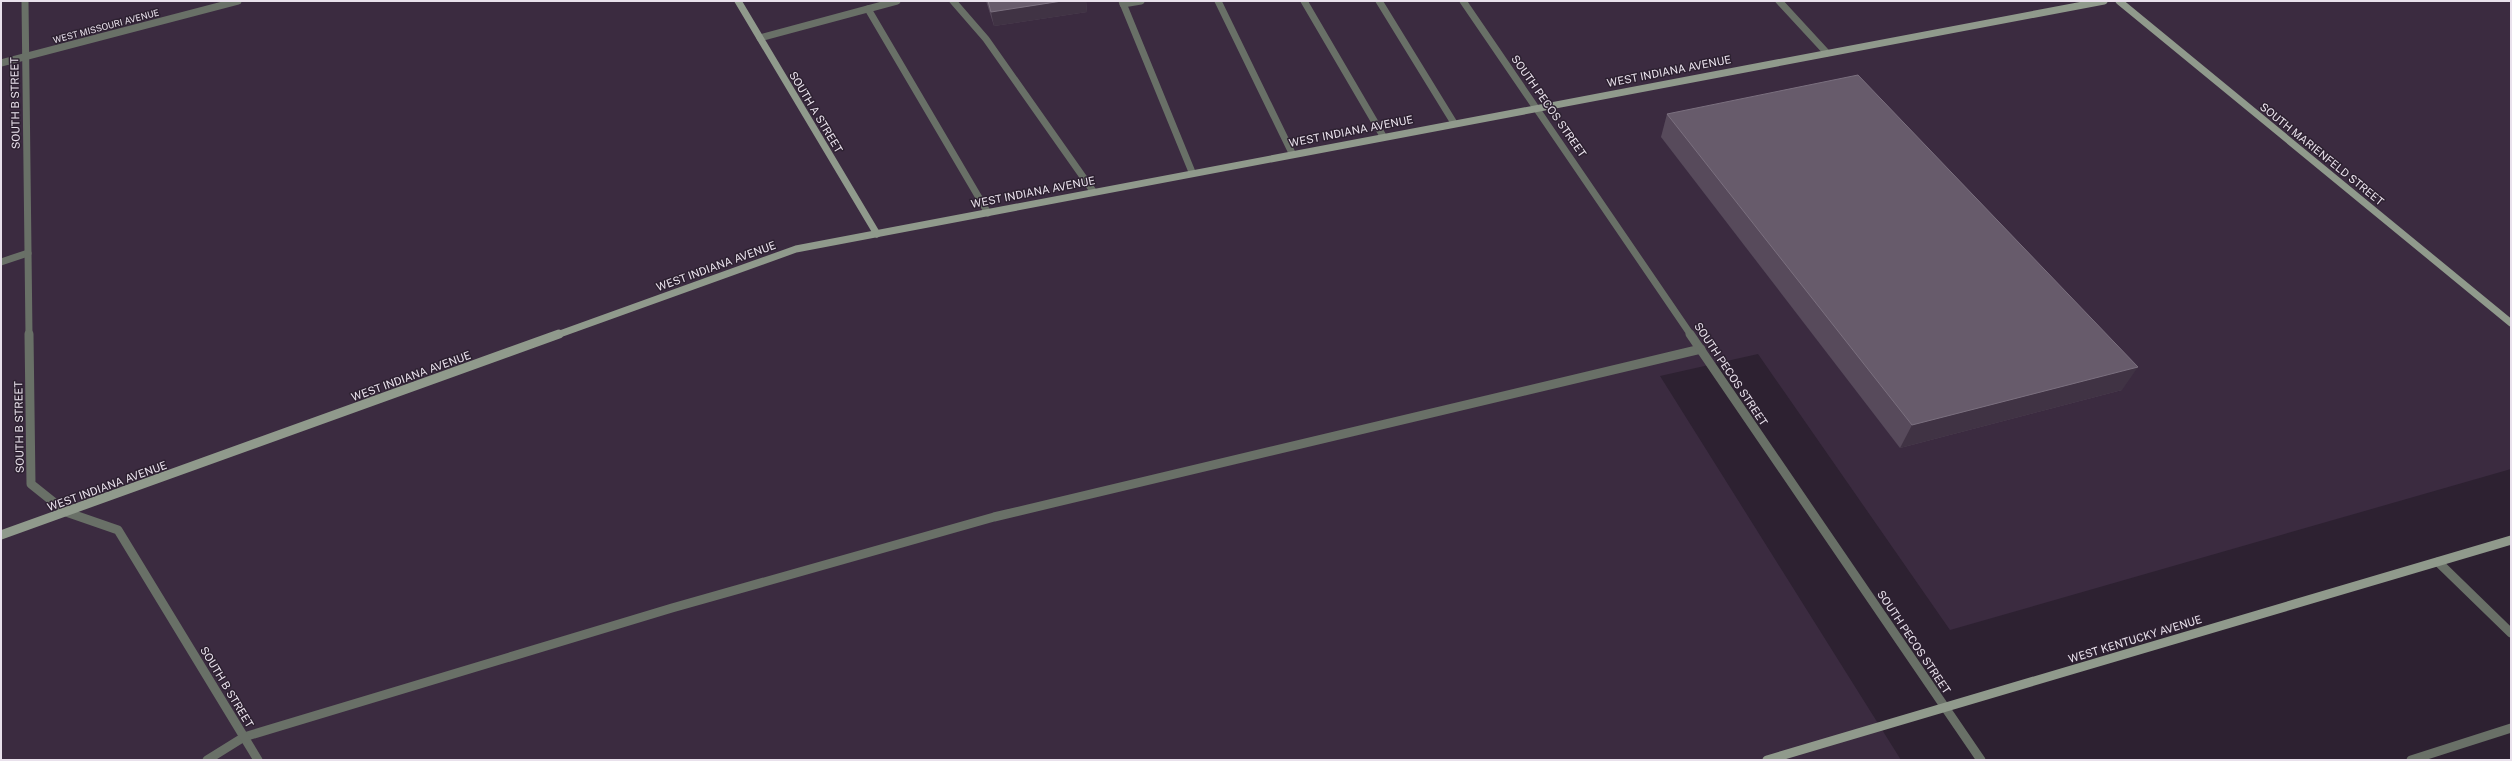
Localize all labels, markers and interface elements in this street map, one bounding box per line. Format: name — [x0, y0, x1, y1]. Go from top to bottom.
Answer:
street label: WEST MISSOURI AVENUE — [52, 6, 161, 45]
street label: SOUTH PECOS STREET — [1509, 53, 1589, 160]
street label: WEST INDIANA AVENUE — [1606, 53, 1732, 89]
street label: SOUTH B STREET — [8, 56, 22, 149]
street label: SOUTH A STREET — [787, 69, 845, 155]
street label: SOUTH MARIENFELD STREET — [2258, 100, 2387, 208]
street label: WEST INDIANA AVENUE — [1288, 113, 1414, 149]
street label: WEST INDIANA AVENUE — [970, 174, 1096, 210]
street label: WEST INDIANA AVENUE — [655, 239, 777, 293]
street label: SOUTH PECOS STREET — [1692, 320, 1770, 428]
street label: WEST INDIANA AVENUE — [350, 349, 472, 403]
street label: SOUTH B STREET — [12, 380, 26, 473]
street label: WEST INDIANA AVENUE — [46, 459, 168, 513]
street label: SOUTH PECOS STREET — [1875, 588, 1953, 696]
street label: WEST KENTUCKY AVENUE — [2067, 613, 2203, 665]
street label: SOUTH B STREET — [198, 644, 256, 730]

